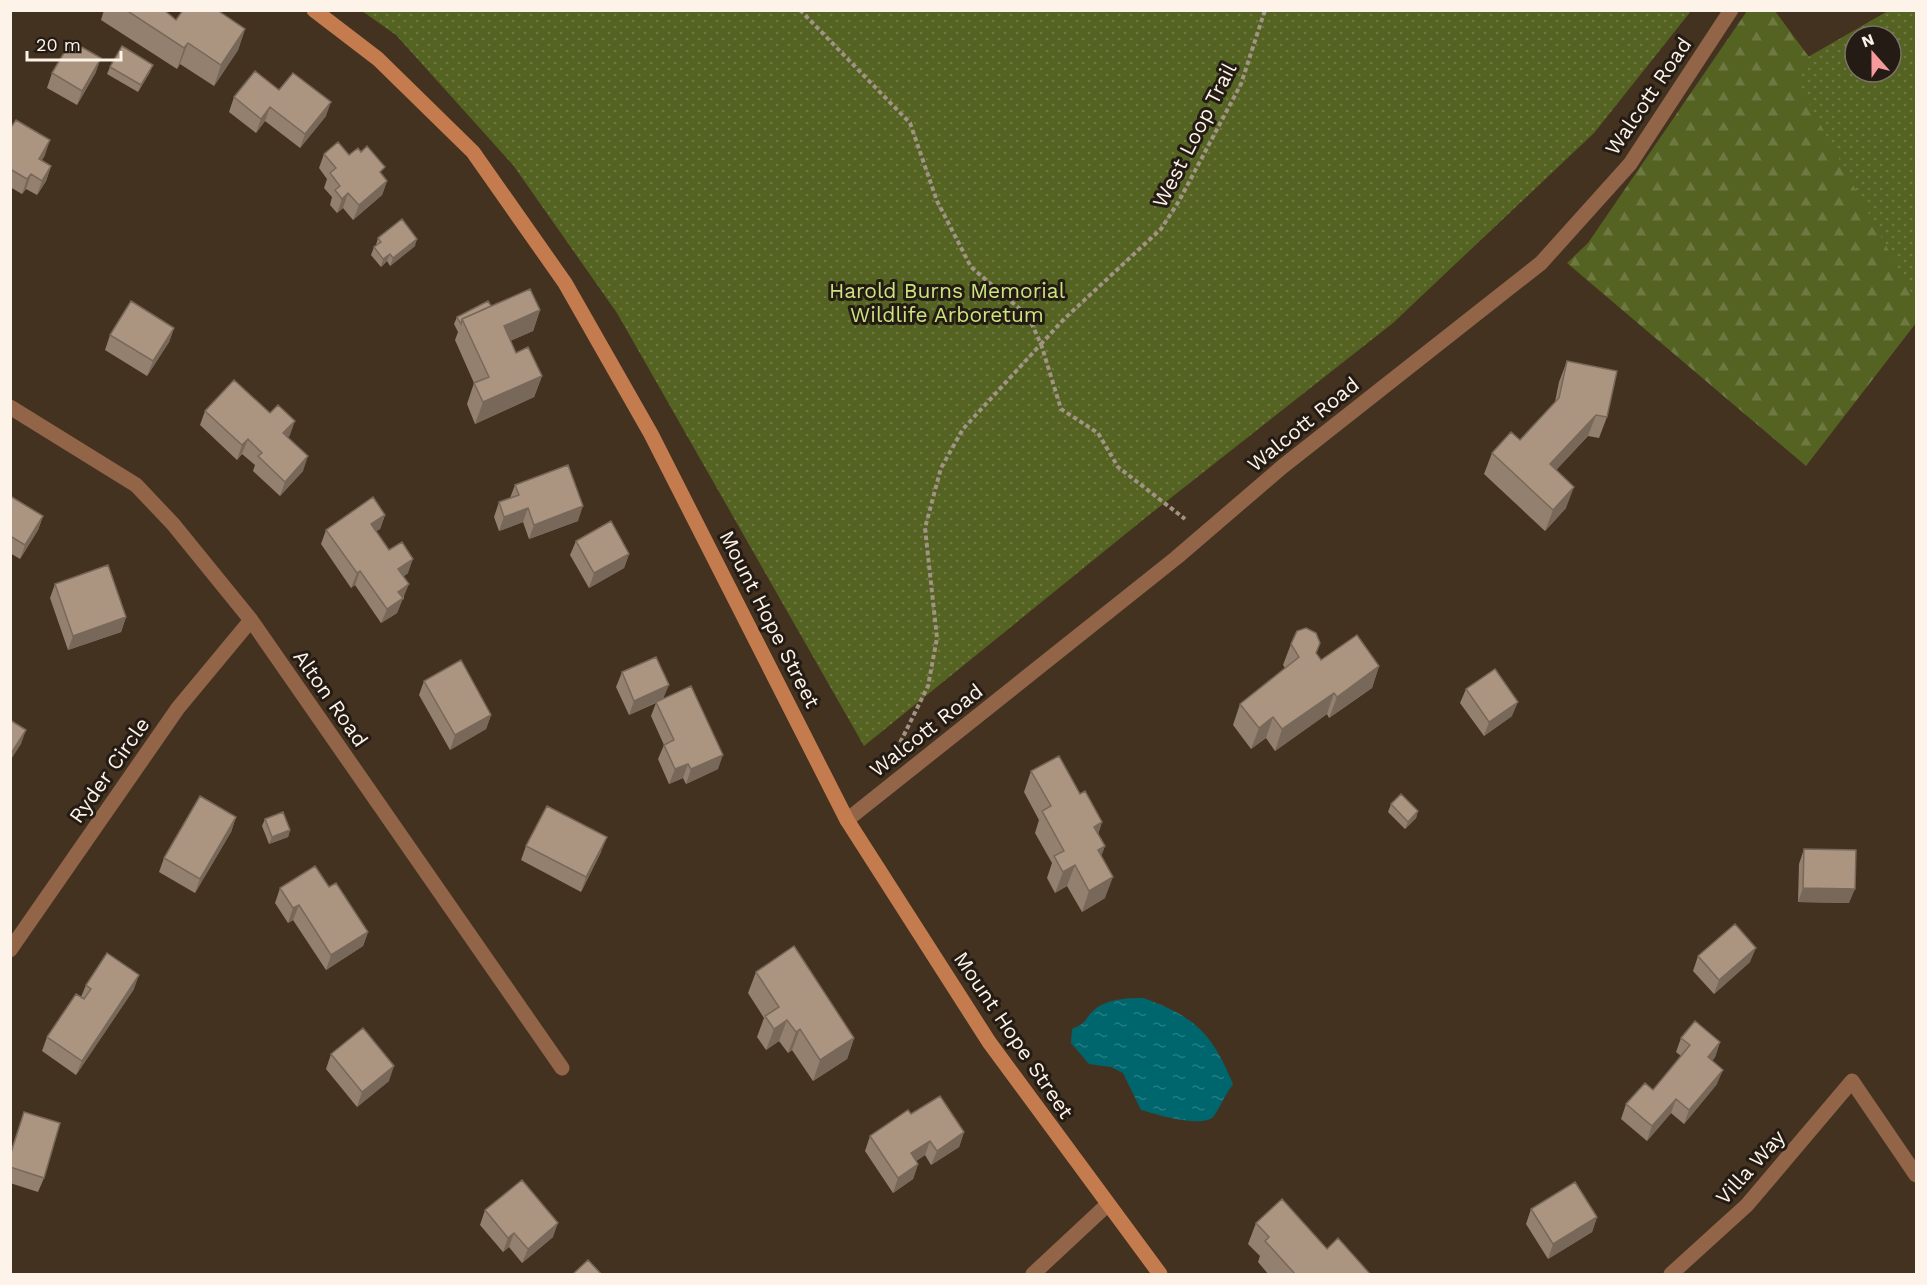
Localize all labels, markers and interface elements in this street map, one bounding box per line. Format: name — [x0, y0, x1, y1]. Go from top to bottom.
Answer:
scale bar — [27, 24, 122, 62]
north arrow — [1843, 24, 1903, 84]
text: N — [1859, 29, 1877, 51]
street label: Walcott Road — [1599, 32, 1697, 160]
text: 20 m — [36, 34, 81, 55]
street label: West Loop Trail — [1147, 58, 1242, 212]
park label: Harold Burns Memorial Wildlife Arboretum — [829, 278, 1066, 327]
street label: Walcott Road — [1242, 371, 1364, 477]
street label: Mount Hope Street — [714, 526, 826, 712]
street label: Alton Road — [288, 645, 374, 751]
street label: Walcott Road — [865, 678, 987, 782]
street label: Ryder Circle — [63, 712, 155, 828]
street label: Mount Hope Street — [949, 947, 1079, 1123]
street label: Villa Way — [1710, 1124, 1790, 1209]

